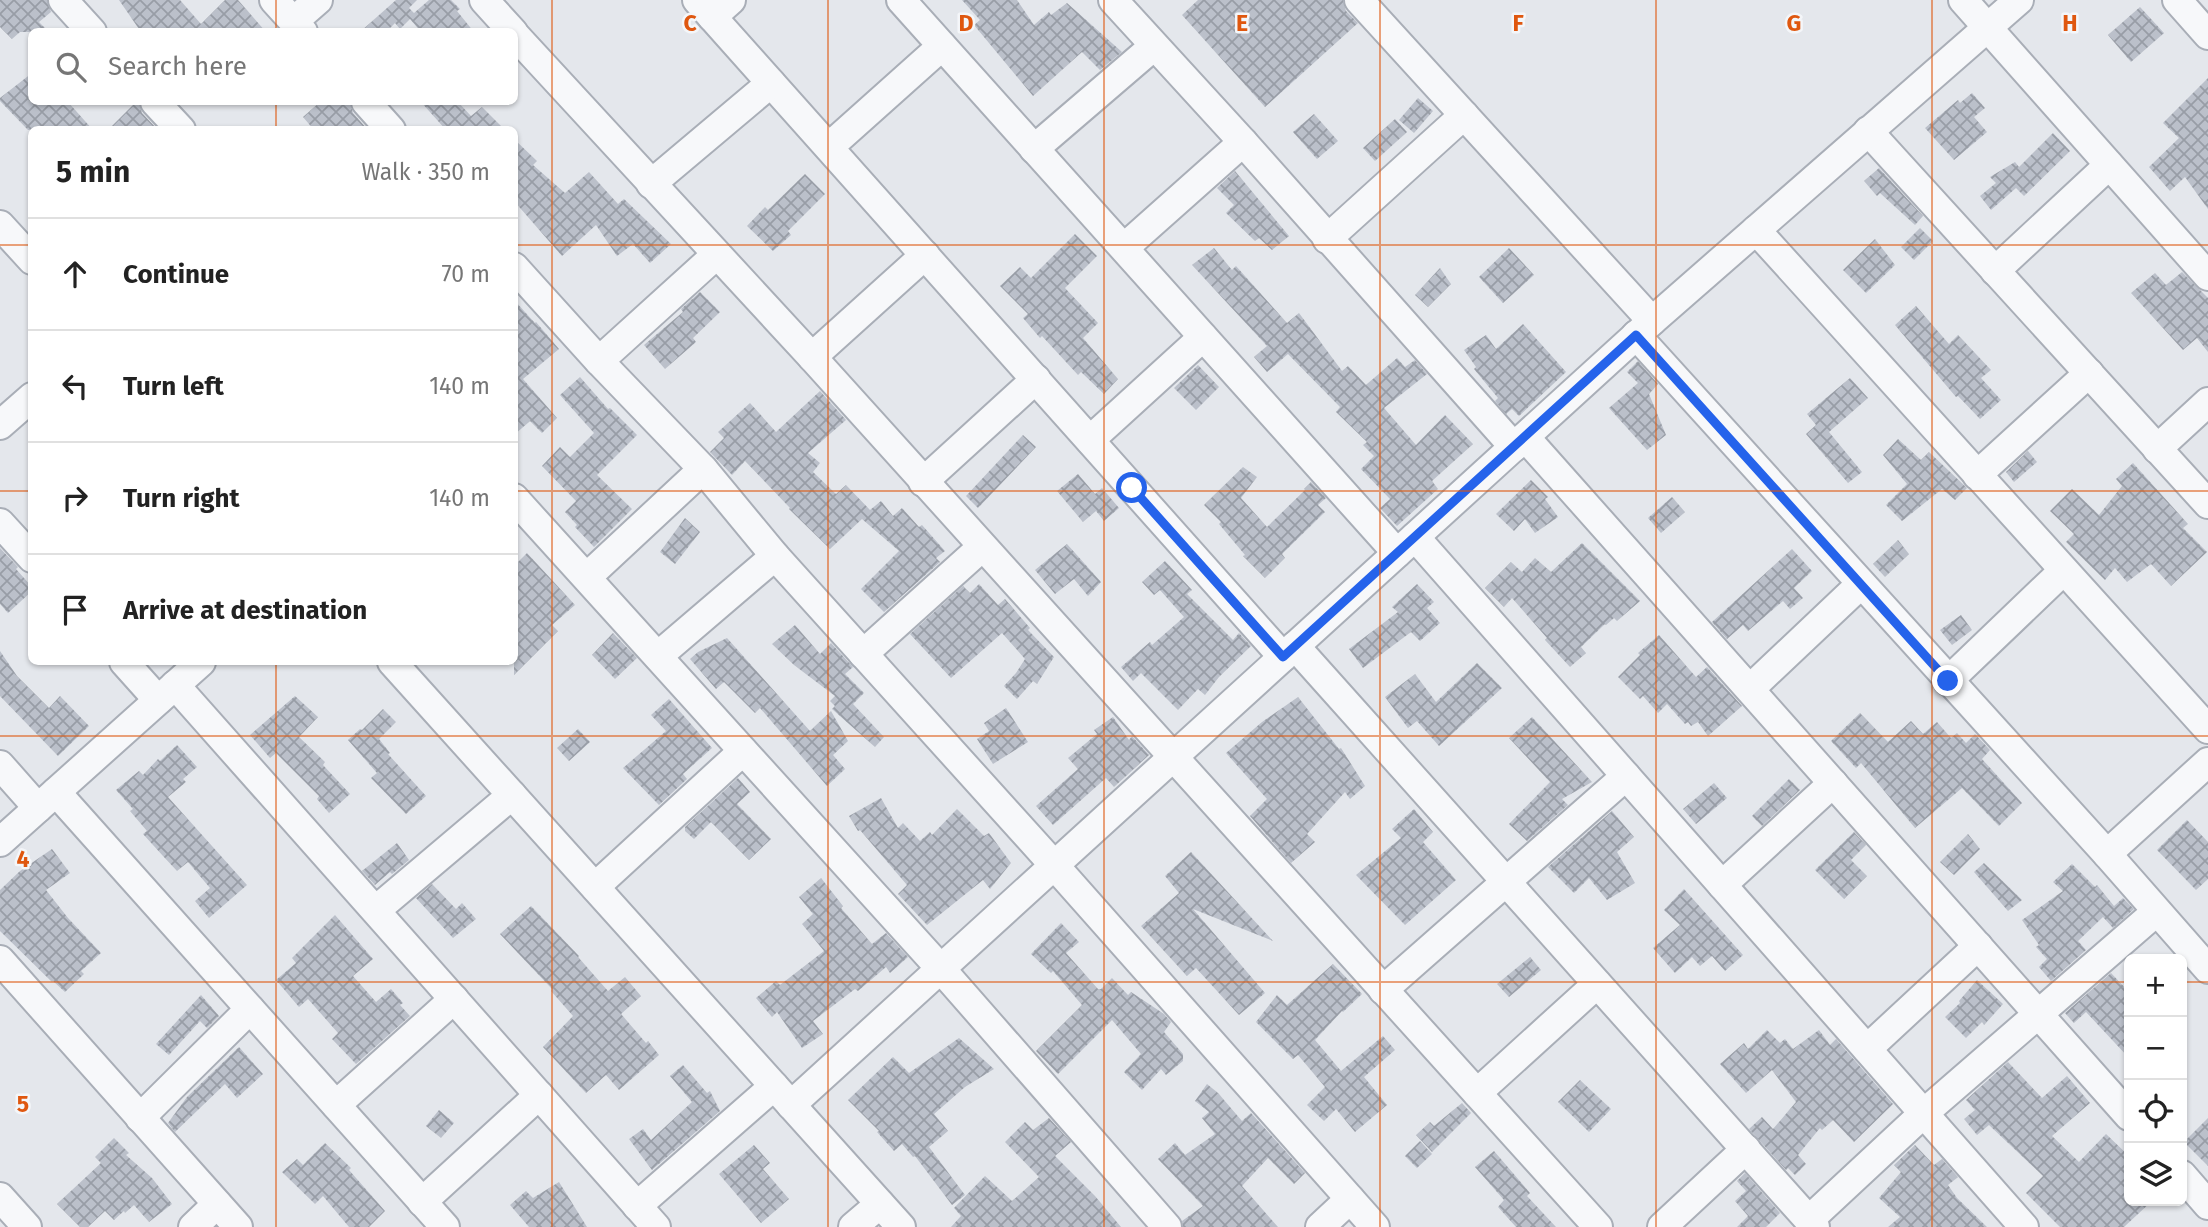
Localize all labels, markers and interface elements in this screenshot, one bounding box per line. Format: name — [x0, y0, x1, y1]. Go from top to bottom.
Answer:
text: C — [683, 9, 697, 37]
text: D — [959, 9, 974, 37]
text: E — [1236, 9, 1248, 37]
text: F — [1512, 9, 1524, 37]
text: G — [1787, 9, 1801, 37]
text: H — [2062, 9, 2078, 37]
search box — [28, 28, 518, 105]
icon: search — [52, 48, 90, 86]
text: Search here — [108, 51, 247, 82]
text: 5 min — [56, 154, 130, 190]
text: Walk · 350 m — [362, 158, 490, 186]
icon: ahead — [56, 255, 94, 293]
text: Continue — [123, 259, 229, 290]
text: 70 m — [441, 260, 490, 288]
icon: left — [56, 367, 94, 405]
text: Turn left — [123, 371, 224, 402]
text: 140 m — [429, 372, 490, 400]
route start — [1116, 472, 1147, 503]
icon: right — [56, 479, 94, 517]
text: Turn right — [123, 483, 240, 514]
text: 140 m — [429, 484, 490, 512]
icon: arrive — [56, 591, 94, 629]
text: Arrive at destination — [123, 595, 367, 626]
route end — [1932, 665, 1963, 696]
text: 4 — [17, 845, 30, 873]
map controls — [2124, 954, 2187, 1206]
button: + — [2124, 954, 2187, 1017]
button: − — [2124, 1017, 2187, 1080]
button: locate — [2124, 1080, 2187, 1143]
text: 5 — [17, 1090, 29, 1118]
button: layers — [2124, 1143, 2187, 1206]

